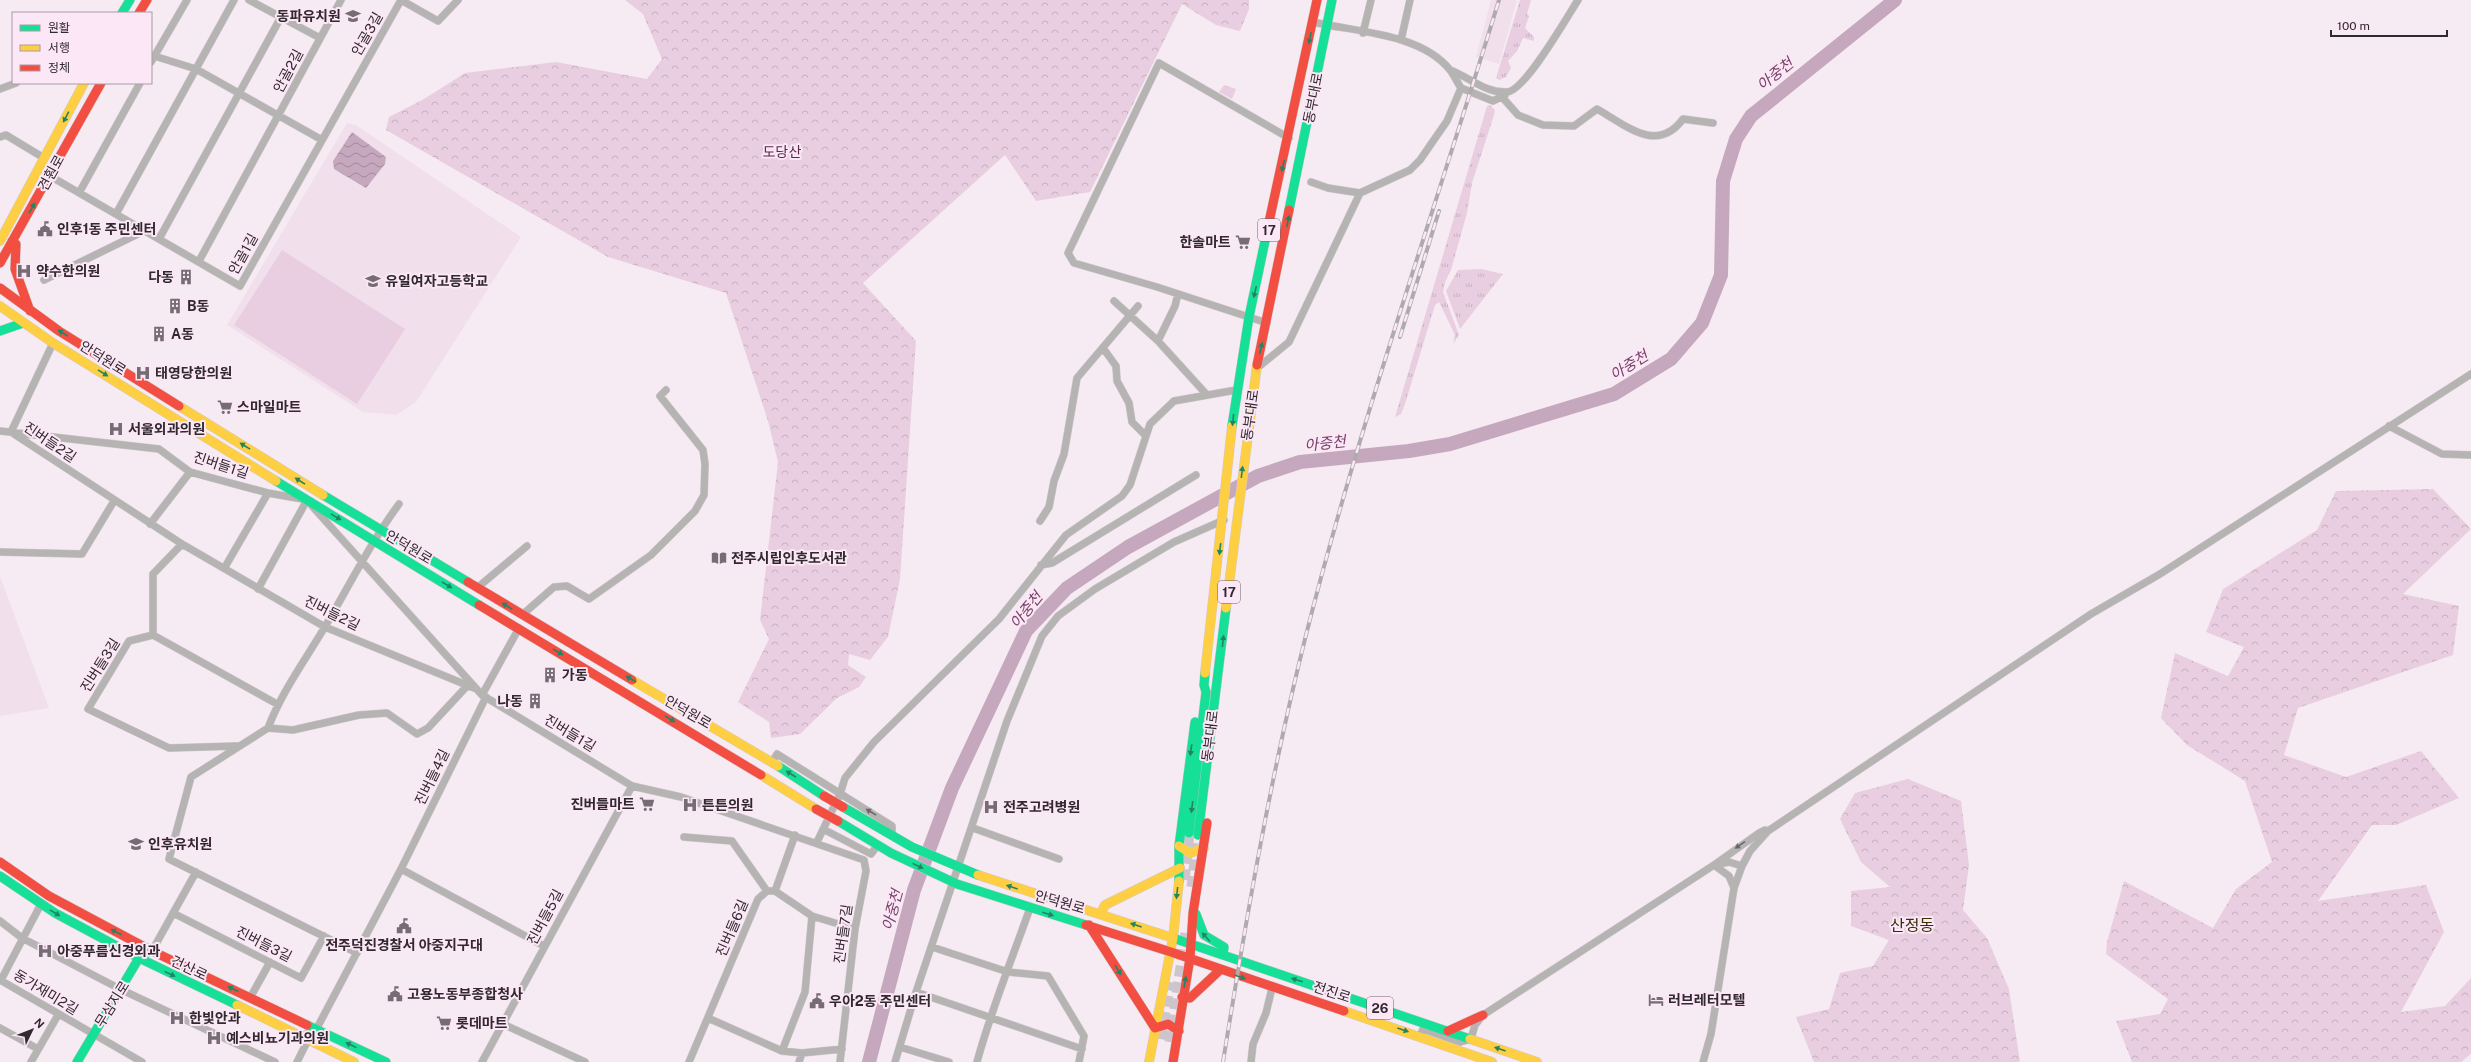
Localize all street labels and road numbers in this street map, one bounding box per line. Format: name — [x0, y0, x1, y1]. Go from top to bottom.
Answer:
street label: 안골3길 — [348, 9, 386, 59]
street label: 안골2길 — [270, 47, 306, 95]
street label: 동부대로 — [1300, 71, 1326, 125]
street label: 견훤로 — [35, 152, 67, 194]
road number: 17 — [1258, 219, 1280, 241]
street label: 안골1길 — [225, 231, 261, 277]
street label: 안덕원로 — [77, 338, 129, 378]
street label: 동부대로 — [1238, 388, 1262, 442]
street label: 진버들2길 — [21, 419, 79, 465]
street label: 진버들1길 — [191, 449, 251, 481]
street label: 안덕원로 — [383, 527, 435, 567]
road number: 17 — [1218, 581, 1240, 603]
street label: 진버들2길 — [302, 593, 362, 633]
street label: 진버들3길 — [77, 635, 123, 695]
street label: 안덕원로 — [662, 692, 714, 732]
street label: 동부대로 — [1199, 709, 1221, 763]
street label: 진버들1길 — [541, 711, 599, 755]
street label: 진버들4길 — [412, 746, 452, 808]
street label: 진버들5길 — [524, 887, 566, 947]
street label: 안덕원로 — [1033, 887, 1087, 917]
street label: 진버들6길 — [713, 897, 751, 959]
street label: 진버들7길 — [831, 903, 855, 965]
street label: 진버들3길 — [233, 923, 295, 965]
street label: 건산로 — [168, 953, 210, 983]
street label: 동가재미2길 — [11, 966, 81, 1018]
street label: 무삼지로 — [92, 978, 132, 1030]
street label: 전진로 — [1311, 978, 1353, 1006]
road number: 26 — [1367, 997, 1393, 1019]

